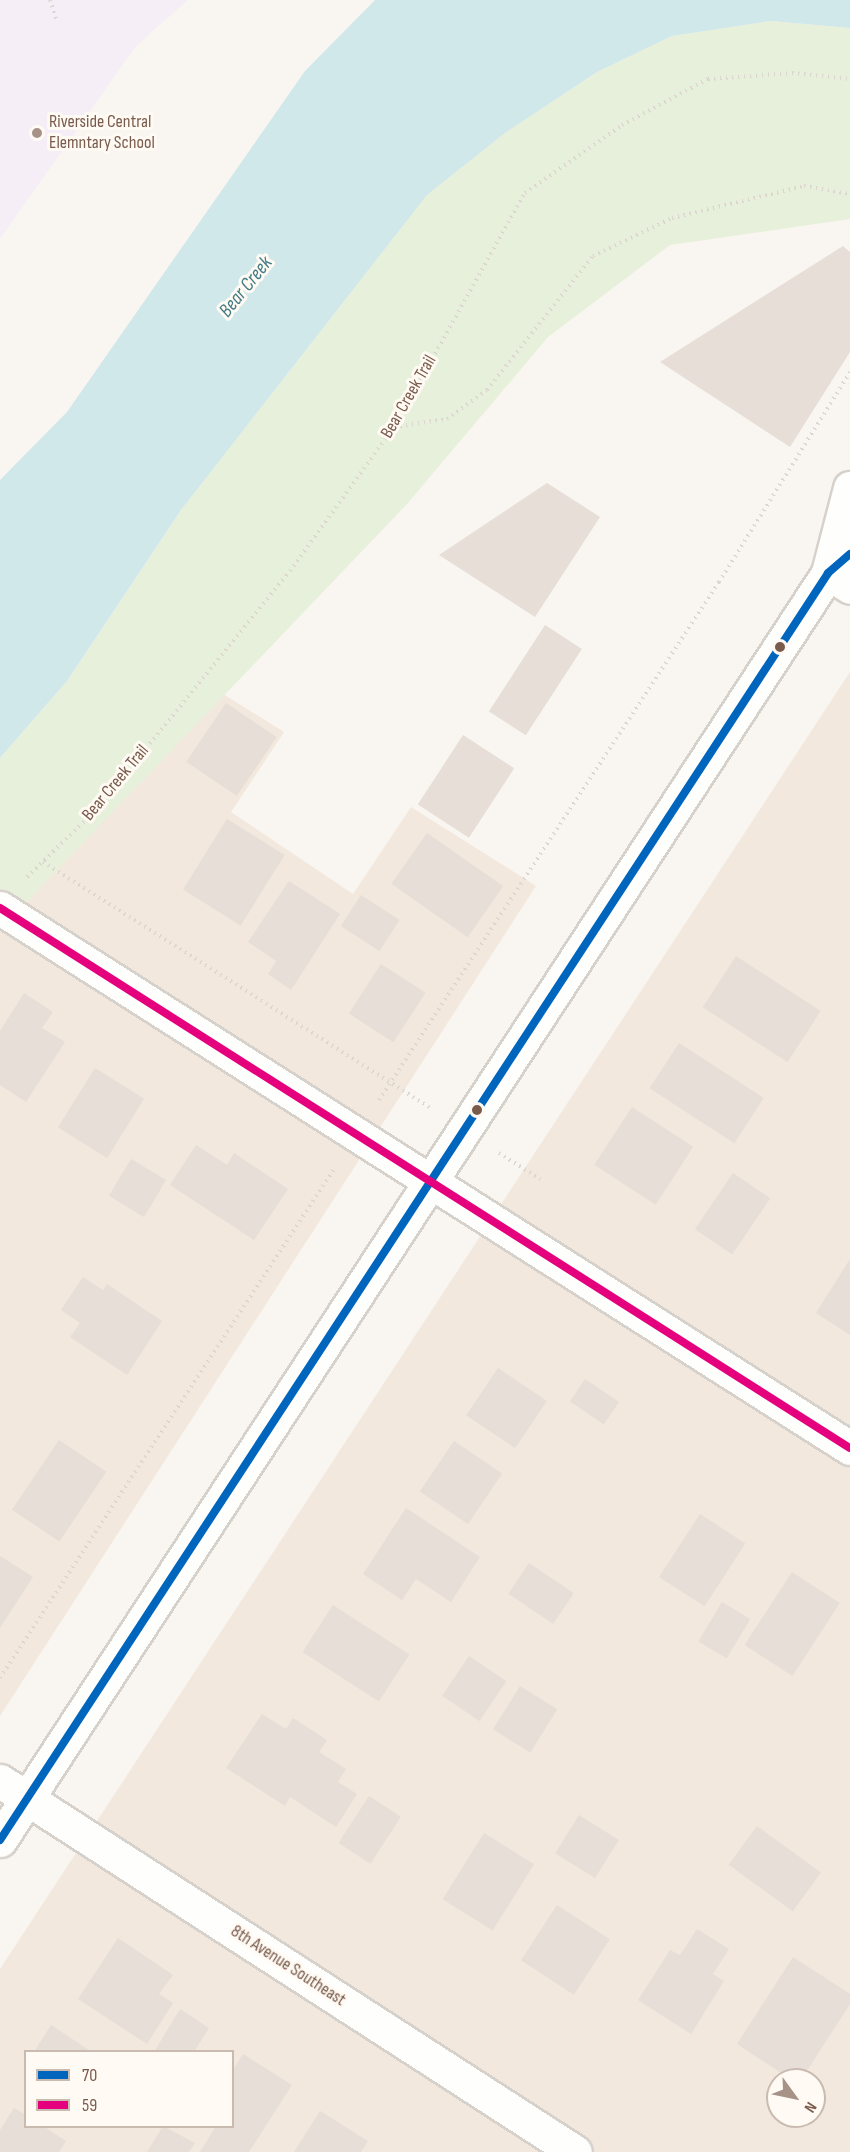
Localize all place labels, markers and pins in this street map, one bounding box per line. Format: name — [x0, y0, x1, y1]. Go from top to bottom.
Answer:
place label: Riverside Central Elemntary School — [49, 112, 155, 154]
marker: Riverside Central Elemntary School — [30, 126, 44, 140]
unlabelled marker — [774, 641, 786, 653]
unlabelled marker — [471, 1104, 483, 1116]

